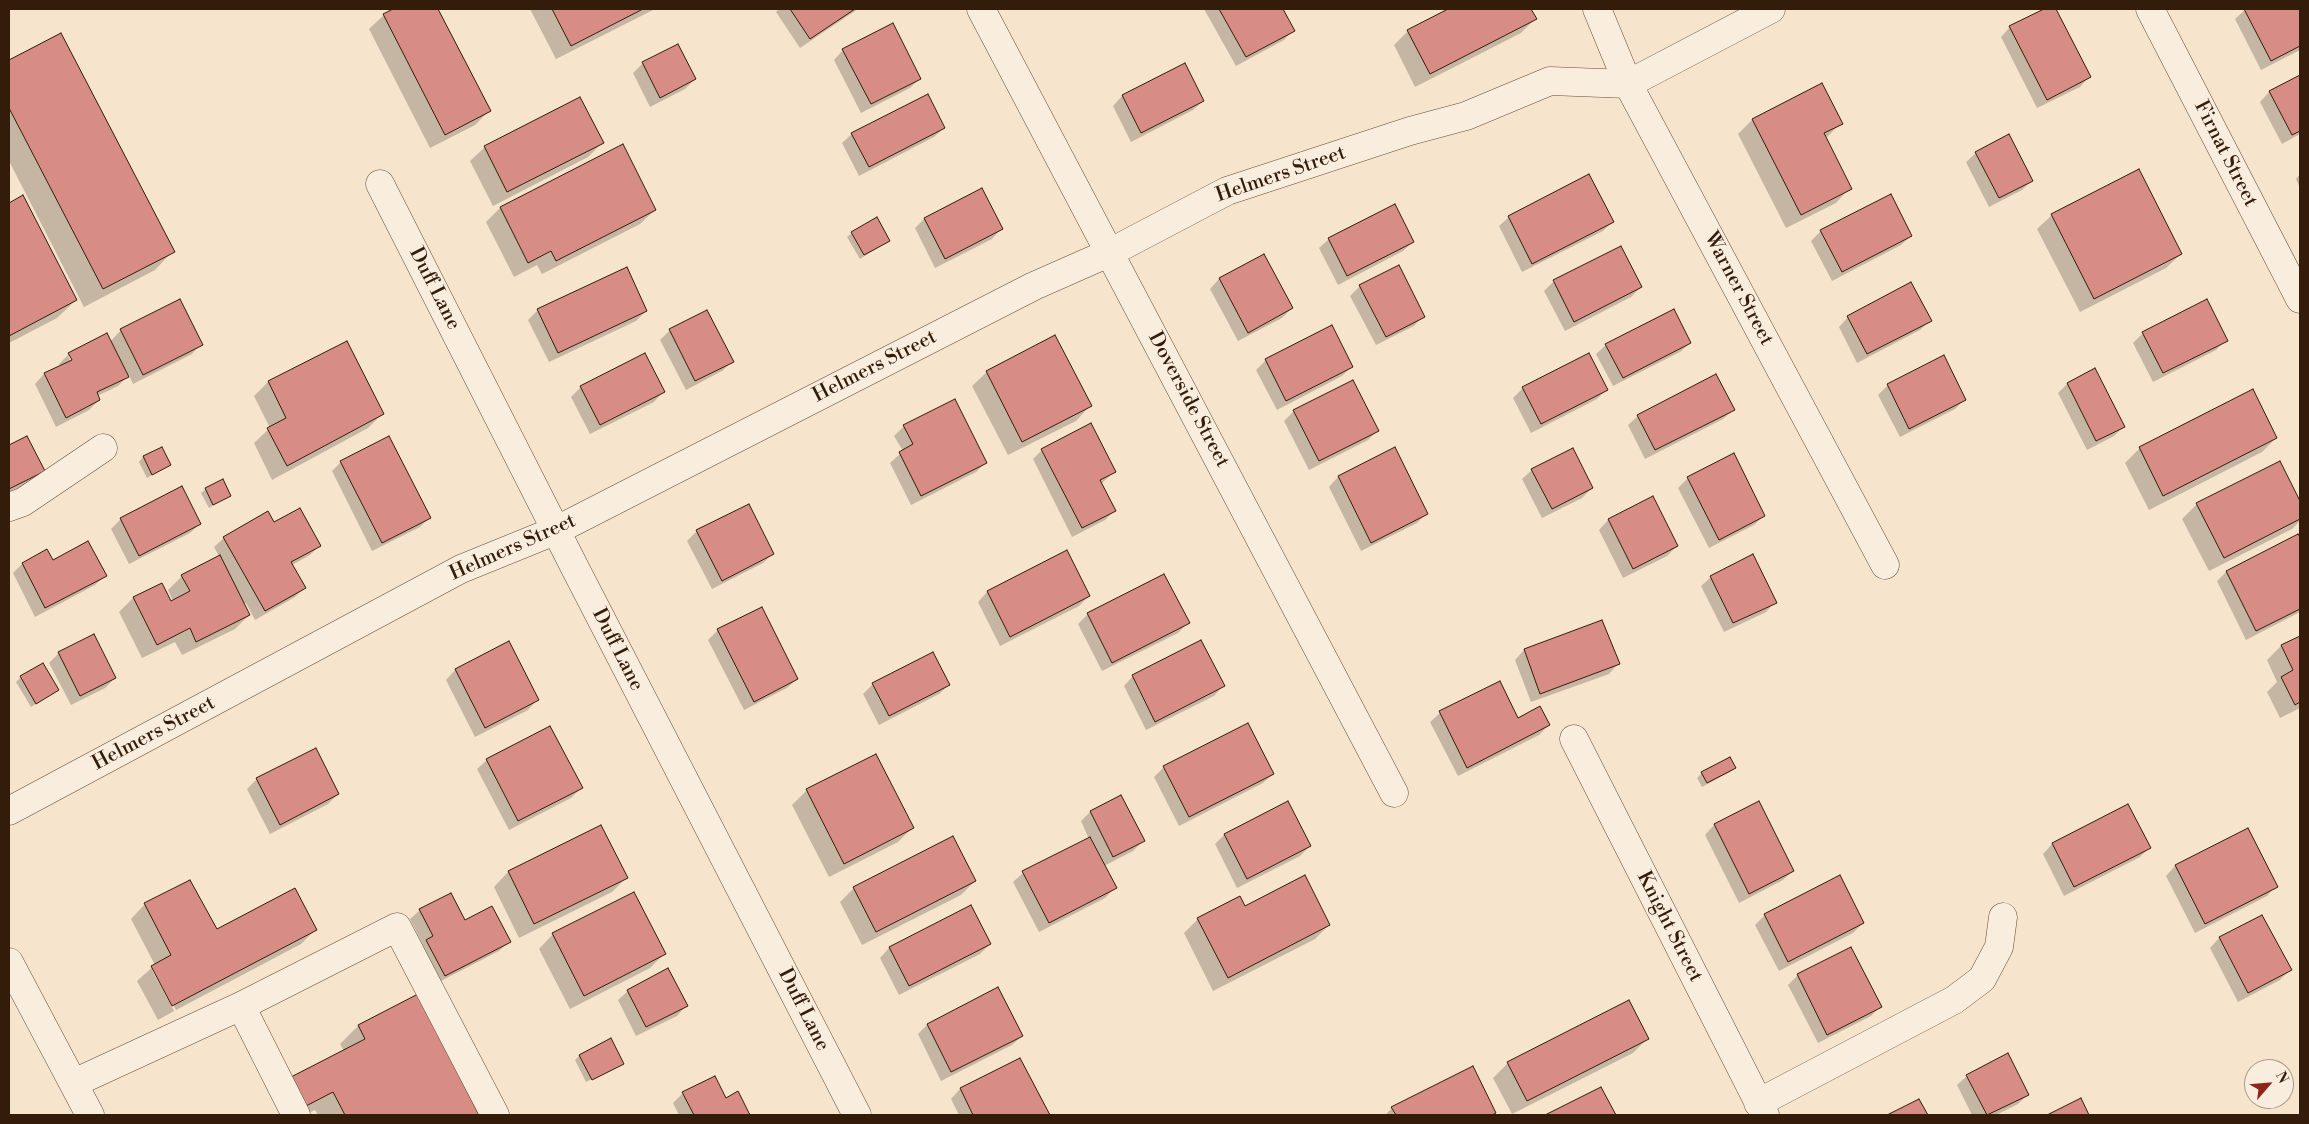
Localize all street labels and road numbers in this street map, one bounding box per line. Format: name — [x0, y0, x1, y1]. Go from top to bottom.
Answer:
street label: Firnat Street — [2188, 97, 2262, 211]
street label: Helmers Street — [1213, 142, 1349, 208]
street label: Warner Street — [1698, 228, 1778, 350]
street label: Duff Lane — [403, 244, 465, 334]
street label: Helmers Street — [809, 326, 941, 408]
street label: Doverside Street — [1142, 328, 1234, 472]
street label: Helmers Street — [446, 509, 580, 587]
street label: Duff Lane — [586, 605, 648, 695]
street label: Helmers Street — [89, 692, 219, 776]
street label: Knight Street — [1631, 868, 1707, 986]
street label: Duff Lane — [772, 965, 834, 1055]

